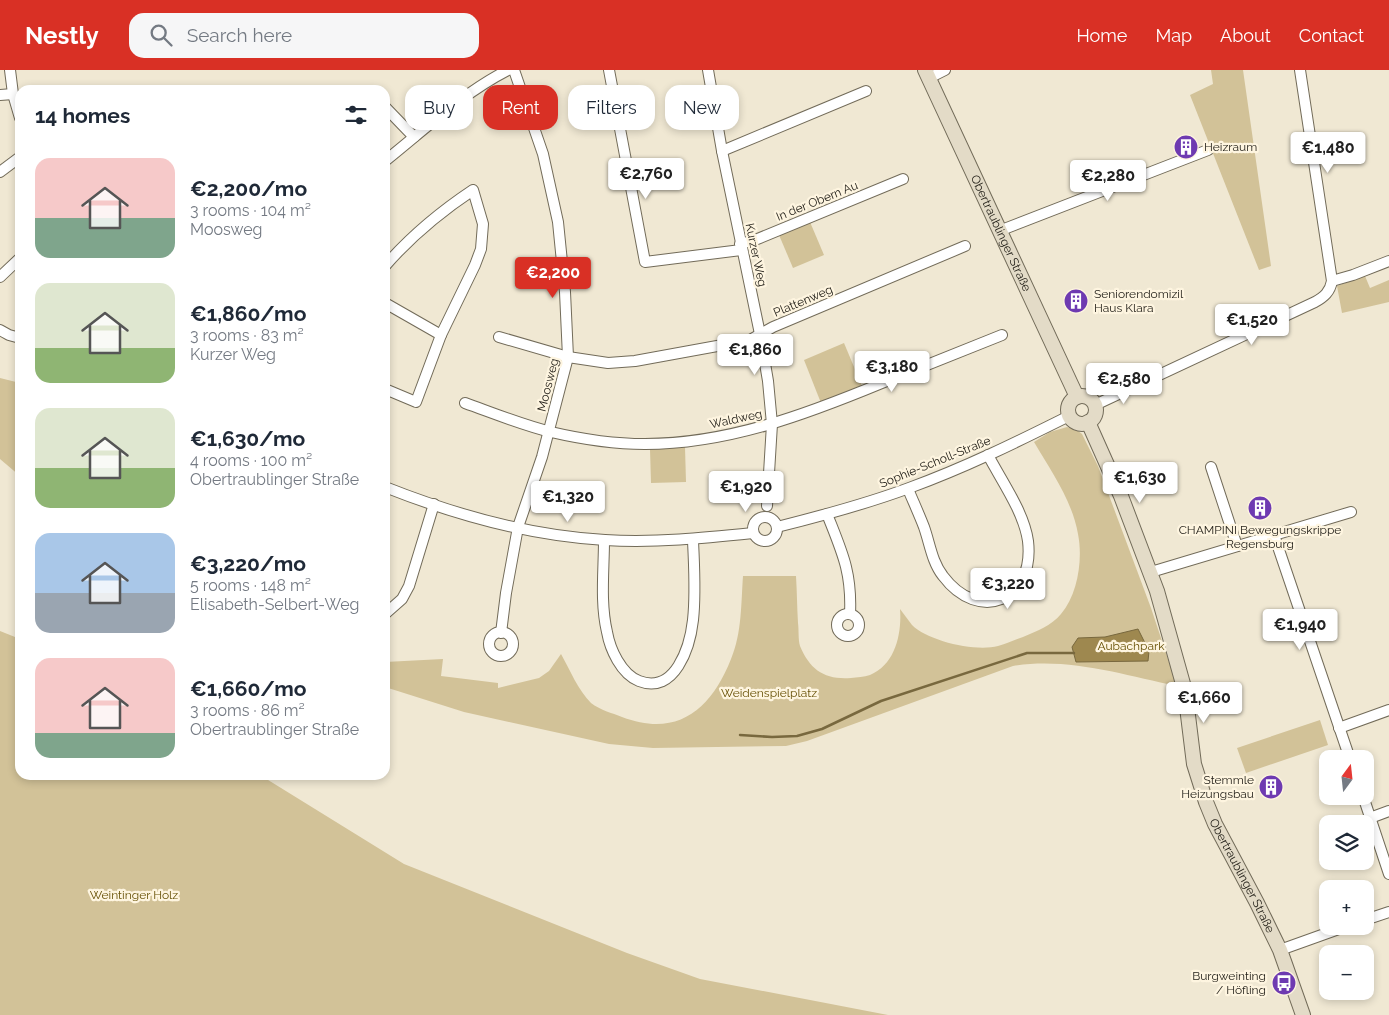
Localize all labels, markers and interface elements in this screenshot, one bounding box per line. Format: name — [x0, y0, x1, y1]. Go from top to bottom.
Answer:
search box — [129, 13, 479, 58]
text: Nestly — [25, 21, 99, 50]
icon: search — [147, 21, 175, 49]
text: Search here — [187, 24, 292, 46]
text: Home — [1076, 25, 1127, 46]
text: Map — [1155, 25, 1192, 46]
text: About — [1220, 25, 1271, 46]
text: Contact — [1299, 25, 1364, 46]
chip: Buy — [405, 85, 473, 130]
chip: Rent — [483, 85, 558, 130]
chip: Filters — [568, 85, 655, 130]
chip: New — [665, 85, 739, 130]
icon: filters — [342, 101, 370, 129]
text: 14 homes — [35, 103, 130, 128]
pin: €1,480 — [1287, 132, 1369, 174]
building icon: Heizraum — [1173, 134, 1199, 160]
text: €1,480 — [1301, 138, 1355, 157]
place label: Heizraum — [1204, 140, 1257, 154]
pin: €2,760 — [605, 158, 687, 200]
pin: €2,280 — [1067, 160, 1149, 202]
text: €2,760 — [619, 164, 673, 183]
text: €2,280 — [1081, 166, 1135, 185]
street label: Obertraublinger Straße — [968, 173, 1034, 294]
text: €2,200/mo — [190, 176, 307, 201]
icon: home — [75, 178, 135, 238]
street label: In der Obern Au — [774, 178, 860, 224]
text: 3 rooms · 104 m² — [190, 201, 311, 220]
text: Moosweg — [190, 220, 263, 239]
street label: Kurzer Weg — [742, 222, 770, 288]
pin: €2,200 — [512, 256, 594, 299]
text: €2,200 — [526, 263, 580, 282]
street label: Plattenweg — [771, 282, 835, 320]
place label: Seniorendomizil Haus Klara — [1094, 287, 1184, 315]
building icon: Seniorendomizil Haus Klara — [1063, 288, 1089, 314]
text: €1,860/mo — [190, 301, 306, 326]
icon: home — [75, 303, 135, 363]
pin: €1,520 — [1211, 304, 1293, 346]
text: €1,520 — [1226, 310, 1278, 329]
text: 3 rooms · 83 m² — [190, 326, 304, 345]
pin: €1,860 — [714, 334, 796, 376]
text: €1,860 — [728, 340, 782, 359]
text: Kurzer Weg — [190, 345, 276, 364]
pin: €3,180 — [851, 350, 933, 393]
street label: Moosweg — [535, 357, 561, 413]
text: €3,180 — [866, 357, 918, 376]
pin: €2,580 — [1083, 362, 1165, 405]
text: €2,580 — [1097, 369, 1151, 388]
street label: Waldweg — [709, 407, 763, 431]
text: €1,630/mo — [190, 426, 305, 451]
icon: home — [75, 428, 135, 488]
street label: Sophie-Scholl-Straße — [877, 433, 993, 491]
text: 4 rooms · 100 m² — [190, 451, 312, 470]
pin: €1,630 — [1099, 462, 1181, 504]
text: €1,630 — [1114, 468, 1166, 487]
text: Obertraublinger Straße — [190, 470, 359, 489]
pin: €1,920 — [705, 470, 787, 513]
text: €1,920 — [720, 477, 772, 496]
pin: €1,320 — [527, 480, 609, 523]
text: €1,320 — [542, 487, 594, 506]
building icon: CHAMPINI Bewegungskrippe Regensburg — [1247, 495, 1273, 521]
place label: CHAMPINI Bewegungskrippe Regensburg — [1179, 523, 1341, 551]
text: €3,220/mo — [190, 551, 306, 576]
icon: home — [75, 553, 135, 613]
pin: €3,220 — [967, 568, 1049, 610]
text: €3,220 — [981, 574, 1035, 593]
text: 5 rooms · 148 m² — [190, 576, 311, 595]
text: Elisabeth-Selbert-Weg — [190, 595, 359, 614]
pin: €1,940 — [1259, 608, 1341, 651]
text: €1,940 — [1274, 615, 1326, 634]
park label: Aubachpark — [1097, 639, 1165, 653]
text: €1,660/mo — [190, 676, 306, 701]
icon: home — [75, 678, 135, 738]
pin: €1,660 — [1163, 682, 1245, 724]
park label: Weidenspielplatz — [721, 686, 817, 700]
text: €1,660 — [1177, 688, 1231, 707]
text: 3 rooms · 86 m² — [190, 701, 305, 720]
text: Obertraublinger Straße — [190, 720, 359, 739]
north arrow — [1319, 750, 1374, 805]
map controls — [1319, 750, 1374, 1000]
place label: Stemmle Heizungsbau — [1181, 773, 1254, 801]
building icon: Stemmle Heizungsbau — [1258, 774, 1284, 800]
button: layers — [1319, 815, 1374, 870]
street label: Obertraublinger Straße — [1207, 817, 1278, 935]
button: + — [1319, 880, 1374, 935]
park label: Weintinger Holz — [90, 888, 178, 902]
button: − — [1319, 945, 1374, 1000]
place label: Burgweinting / Höfling — [1192, 969, 1266, 997]
bus stop icon: Burgweinting / Höfling — [1271, 970, 1297, 996]

